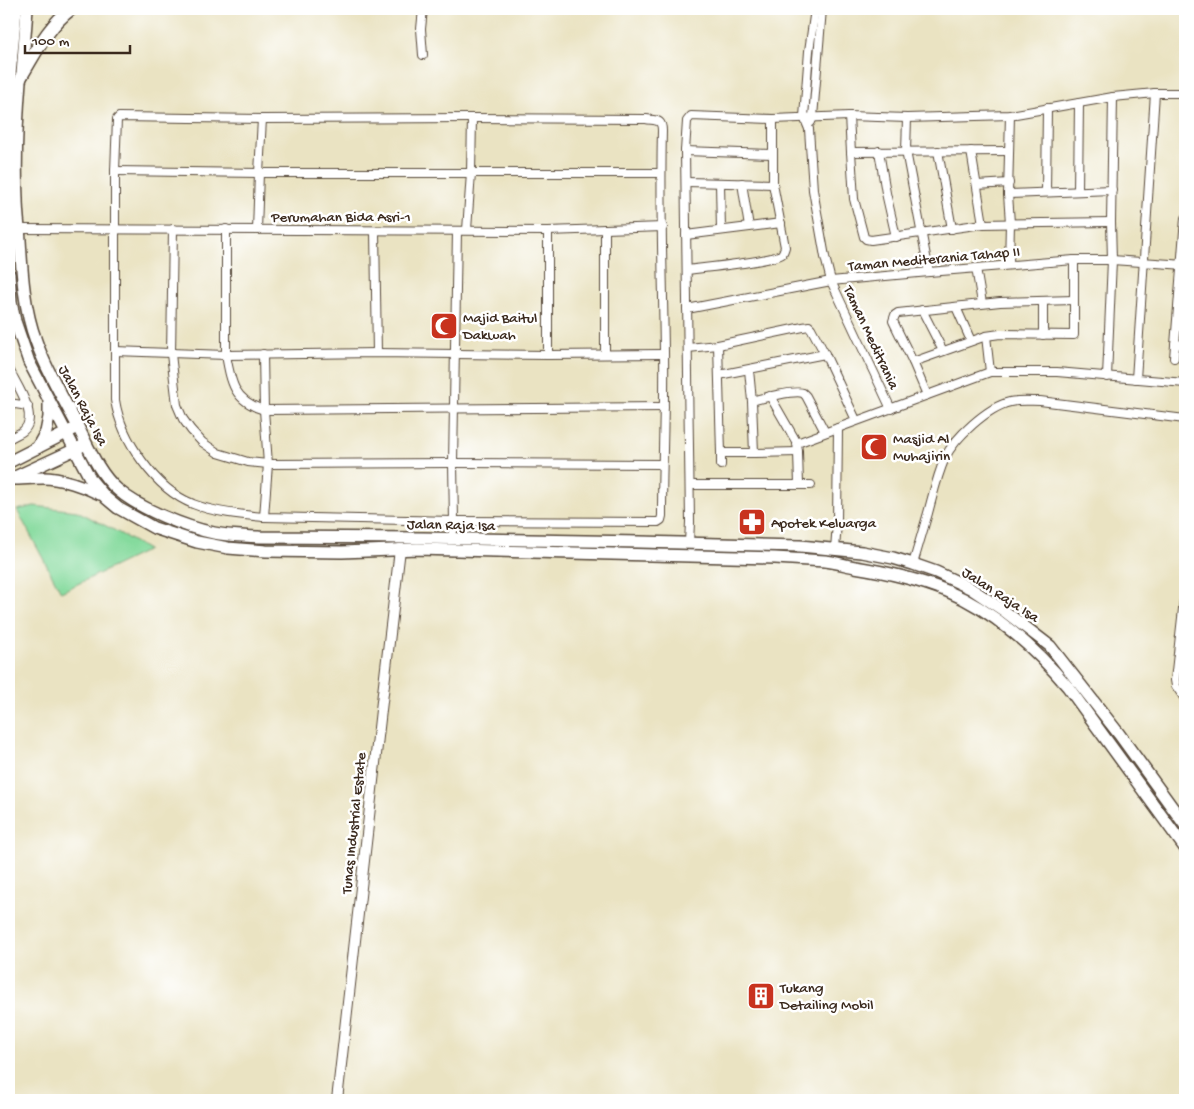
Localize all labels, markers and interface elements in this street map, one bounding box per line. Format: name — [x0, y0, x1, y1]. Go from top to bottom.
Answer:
scale bar — [25, 22, 130, 54]
text: 100 m — [31, 33, 70, 51]
street label: Perumahan Bida Asri-1 — [270, 209, 411, 227]
street label: Taman Mediterania Tahap II — [847, 244, 1021, 277]
street label: Taman Meditrania — [838, 282, 902, 393]
place label: Majid Baitul Dakwah — [462, 310, 537, 345]
mosque icon: Majid Baitul Dakwah — [429, 311, 459, 341]
street label: Jalan Raja Isa — [54, 363, 111, 450]
place label: Masjid Al Muhajirin — [893, 431, 950, 466]
mosque icon: Masjid Al Muhajirin — [859, 432, 889, 462]
pharmacy icon: Apotek Keluarga — [737, 507, 767, 537]
place label: Apotek Keluarga — [771, 515, 877, 533]
street label: Jalan Raja Isa — [407, 516, 496, 536]
street label: Jalan Raja Isa — [958, 564, 1042, 628]
street label: Tunas Industrial Estate — [338, 751, 371, 896]
place label: Tukang Detailing Mobil — [779, 980, 874, 1015]
building icon: Tukang Detailing Mobil — [746, 981, 776, 1011]

